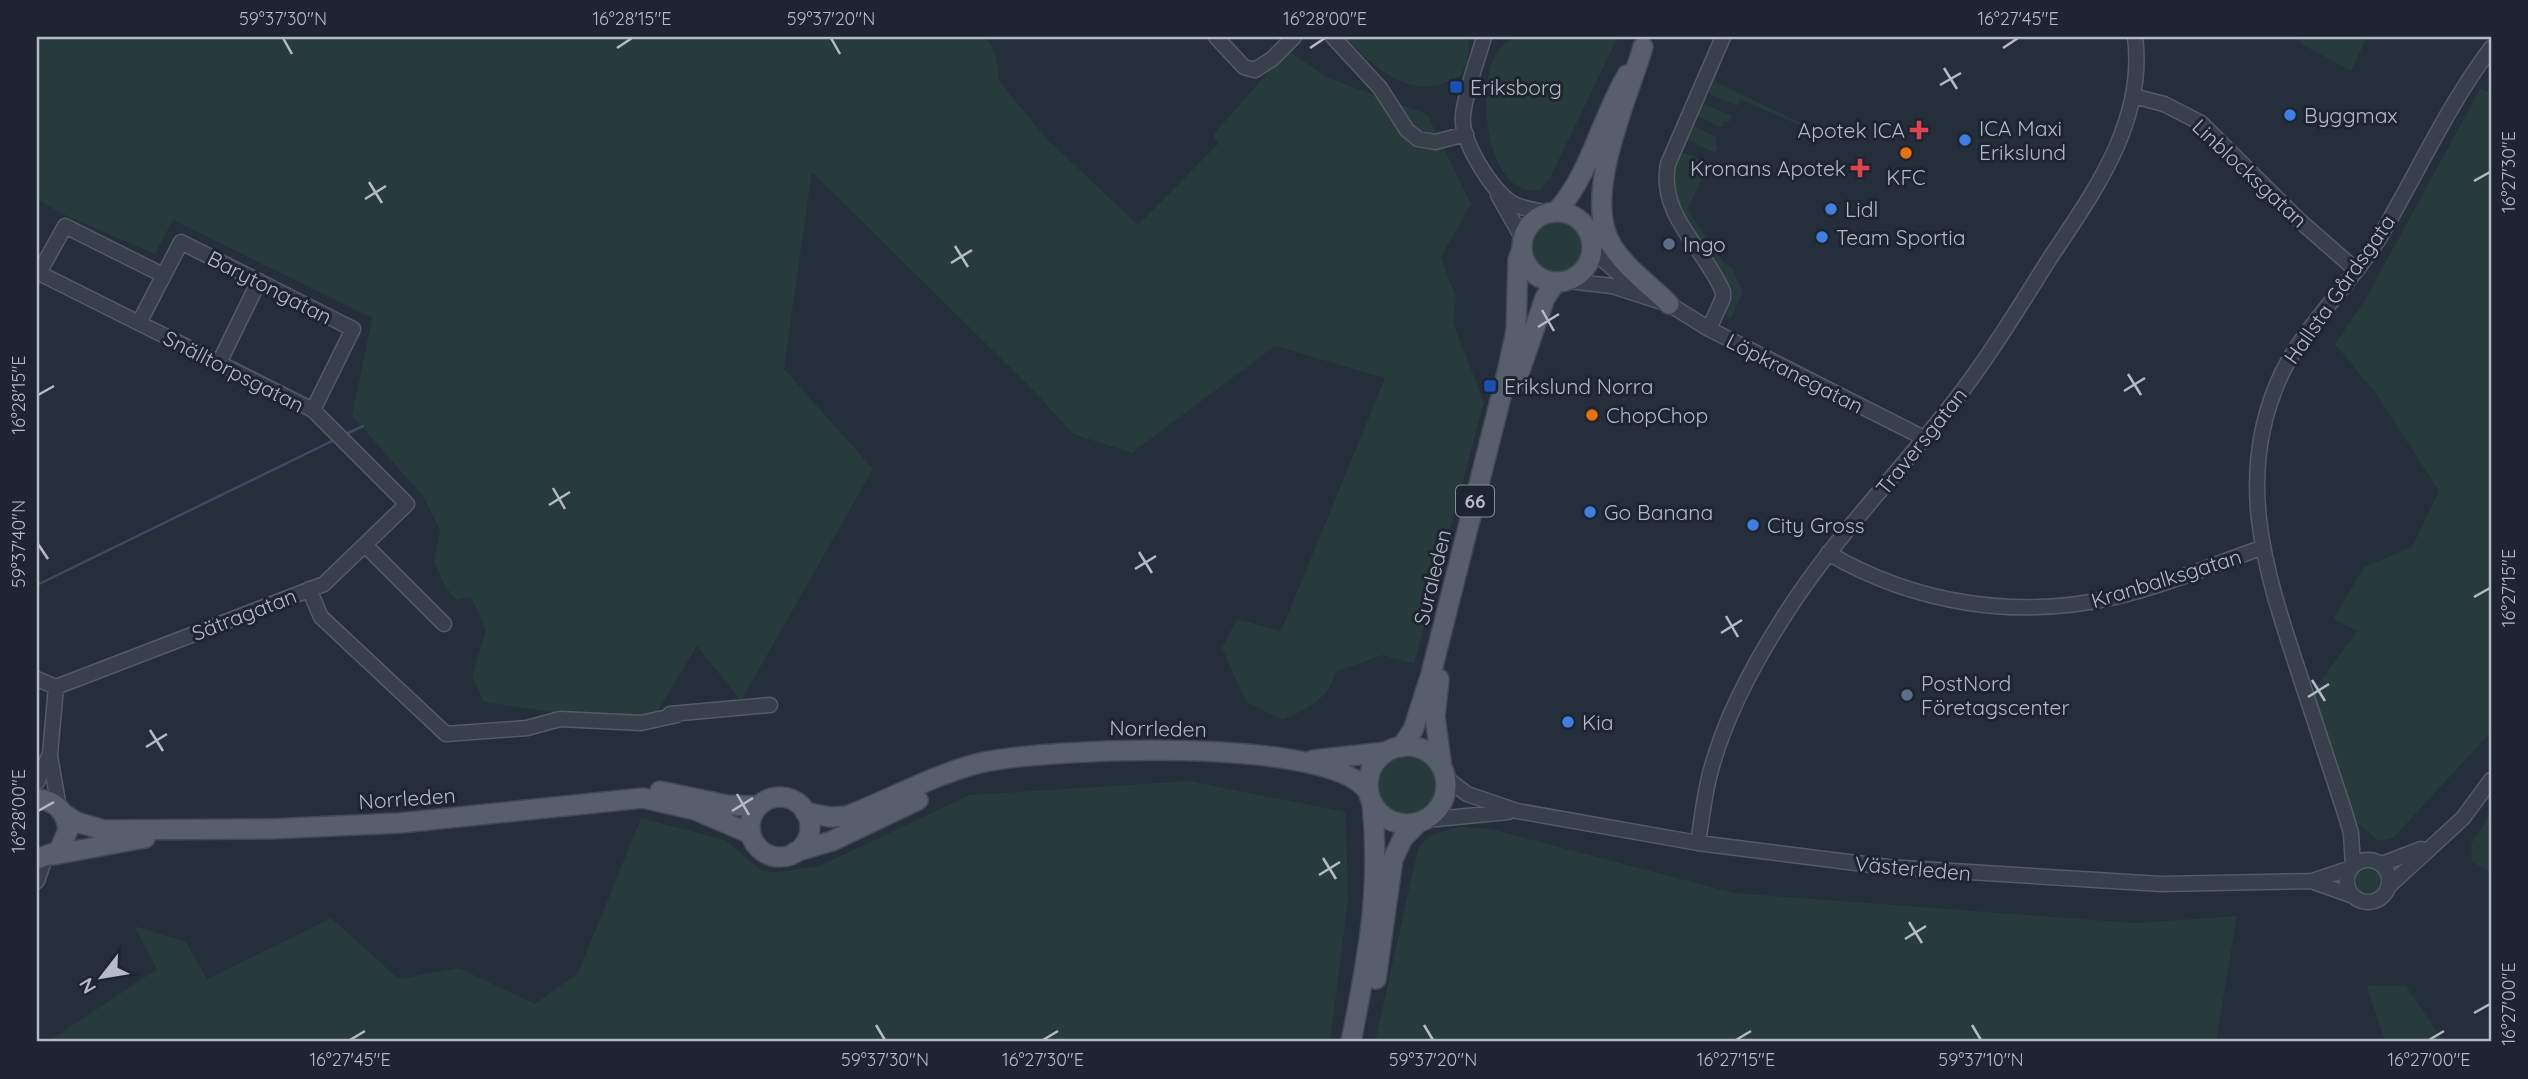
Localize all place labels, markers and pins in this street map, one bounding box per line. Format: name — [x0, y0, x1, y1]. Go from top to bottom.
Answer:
place label: Eriksborg — [1470, 74, 1562, 100]
marker: Eriksborg — [1448, 79, 1464, 95]
place label: Byggmax — [2304, 102, 2398, 128]
marker: Byggmax — [2282, 107, 2298, 123]
place label: ICA Maxi Erikslund — [1979, 115, 2066, 165]
place label: Apotek ICA — [1798, 117, 1905, 143]
marker: Apotek ICA — [1911, 122, 1927, 138]
marker: ICA Maxi Erikslund — [1957, 132, 1973, 148]
marker: KFC — [1898, 145, 1914, 161]
place label: Kronans Apotek — [1690, 155, 1846, 181]
marker: Kronans Apotek — [1852, 160, 1868, 176]
place label: KFC — [1886, 164, 1926, 190]
place label: Lidl — [1845, 196, 1878, 222]
marker: Lidl — [1823, 201, 1839, 217]
place label: Team Sportia — [1836, 224, 1965, 250]
marker: Team Sportia — [1814, 229, 1830, 245]
place label: Ingo — [1683, 231, 1726, 257]
marker: Ingo — [1661, 236, 1677, 252]
place label: Erikslund Norra — [1504, 373, 1653, 399]
marker: Erikslund Norra — [1482, 378, 1498, 394]
place label: ChopChop — [1606, 402, 1708, 428]
marker: ChopChop — [1584, 407, 1600, 423]
place label: Go Banana — [1604, 499, 1713, 525]
marker: Go Banana — [1582, 504, 1598, 520]
place label: City Gross — [1767, 512, 1865, 538]
marker: City Gross — [1745, 517, 1761, 533]
place label: PostNord Företagscenter — [1921, 670, 2070, 720]
marker: PostNord Företagscenter — [1899, 687, 1915, 703]
place label: Kia — [1582, 709, 1613, 735]
marker: Kia — [1560, 714, 1576, 730]

